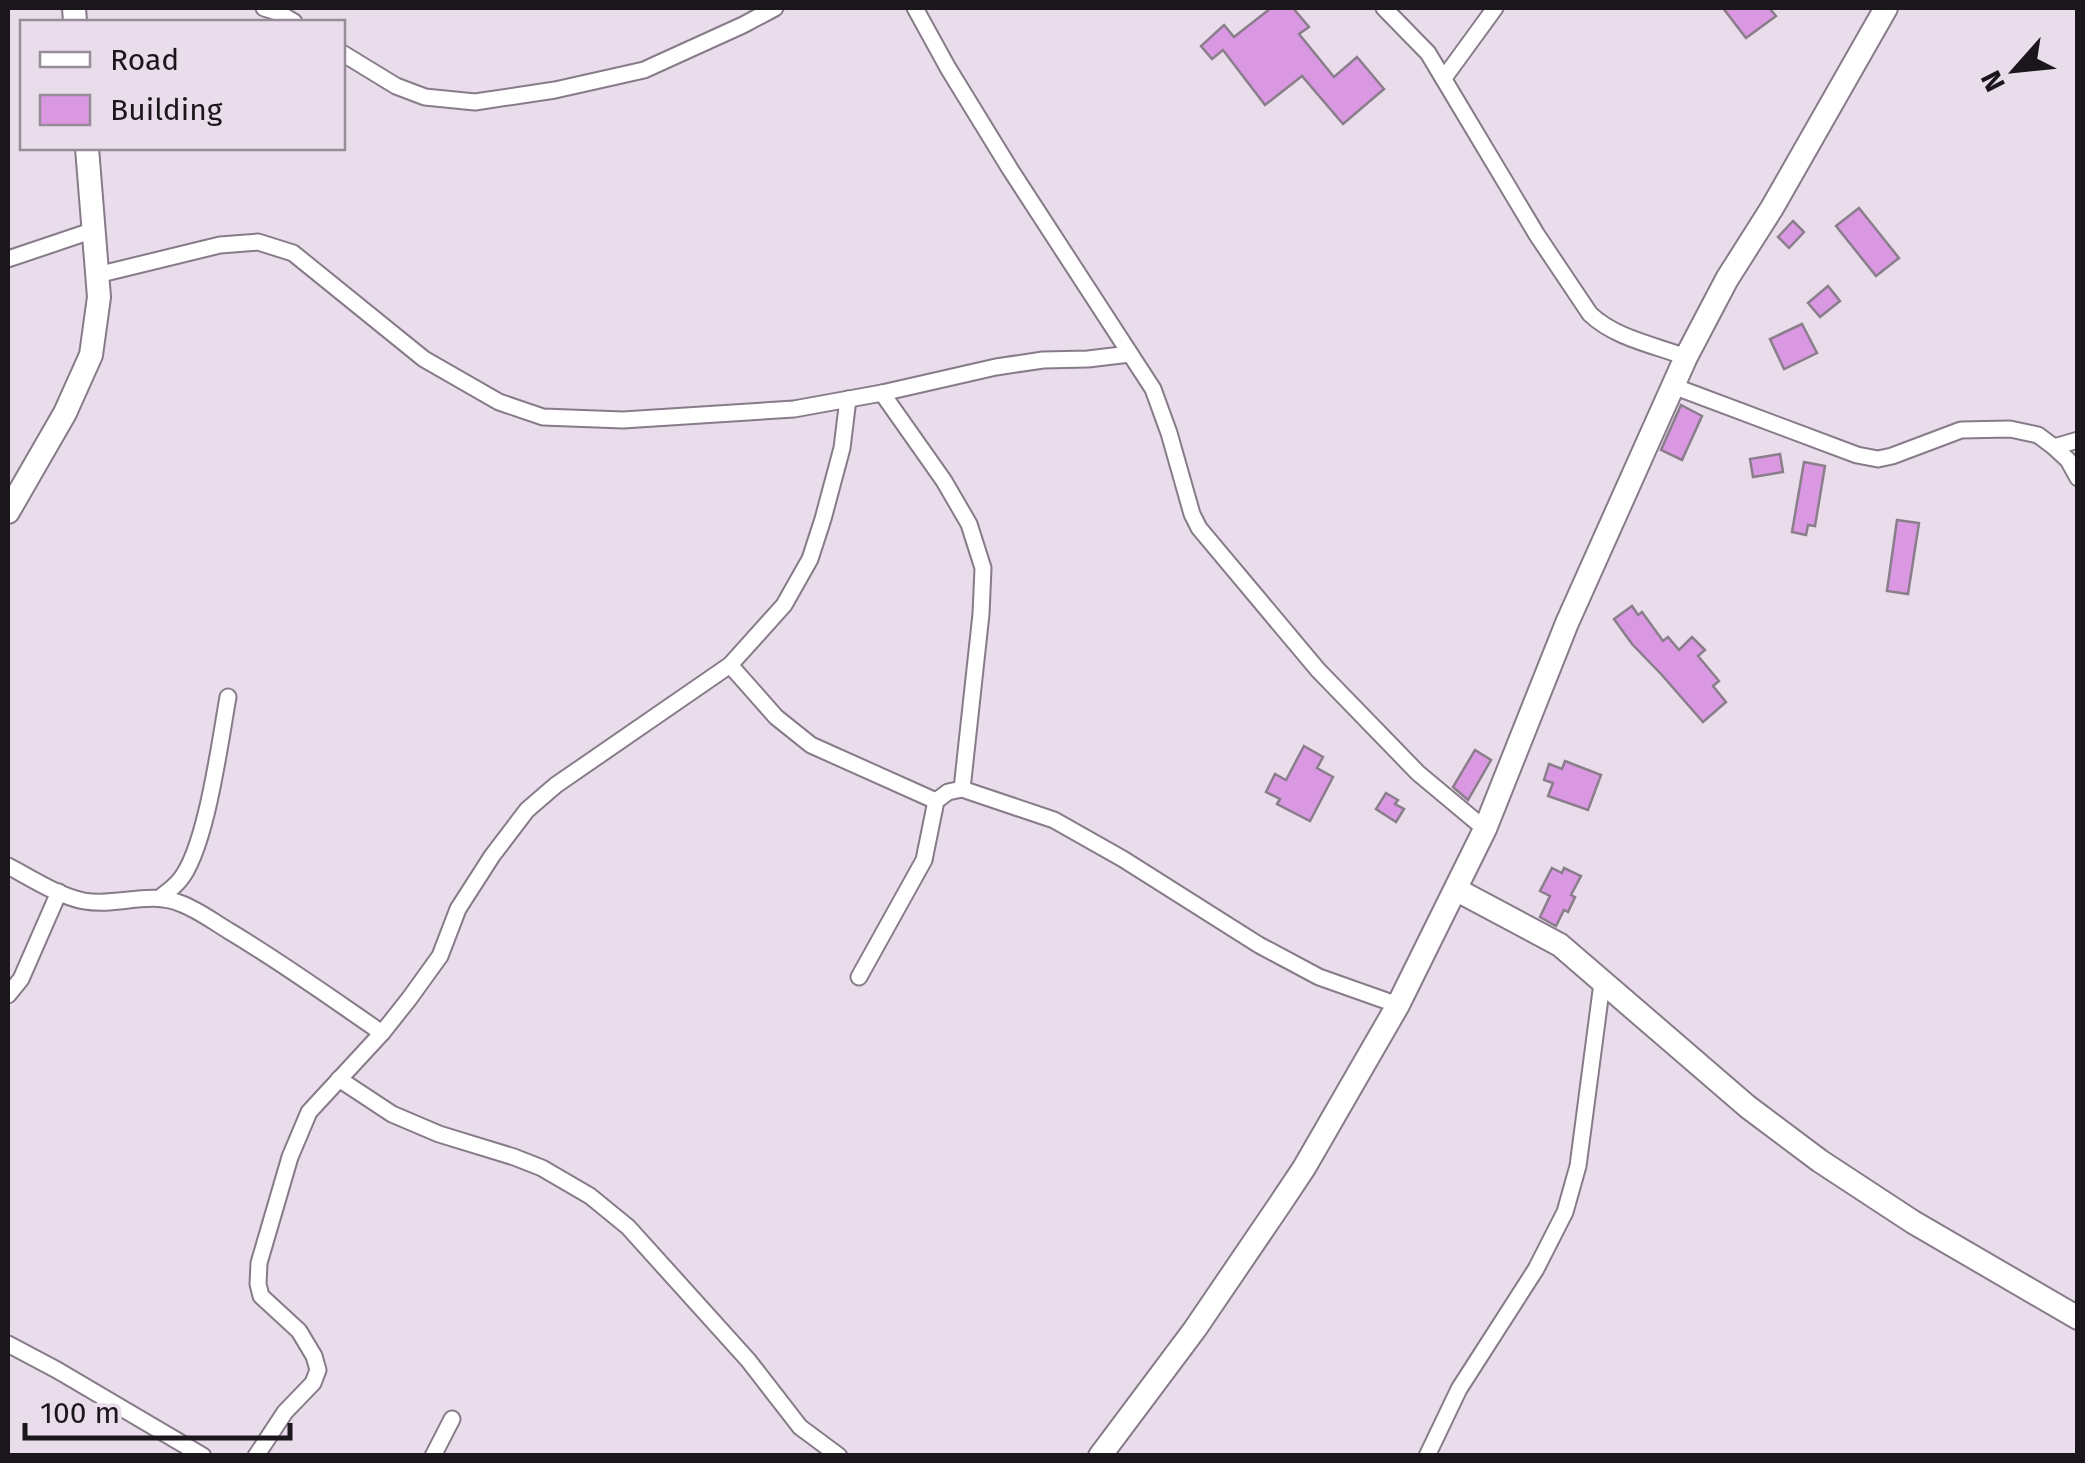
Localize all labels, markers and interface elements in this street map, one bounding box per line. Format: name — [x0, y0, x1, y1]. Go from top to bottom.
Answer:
legend — [20, 20, 345, 150]
north arrow — [1965, 20, 2065, 120]
text: Road — [110, 42, 179, 78]
text: N — [1974, 65, 2012, 97]
text: Building — [110, 92, 223, 128]
scale bar — [25, 1378, 290, 1440]
text: 100 m — [40, 1395, 120, 1431]

